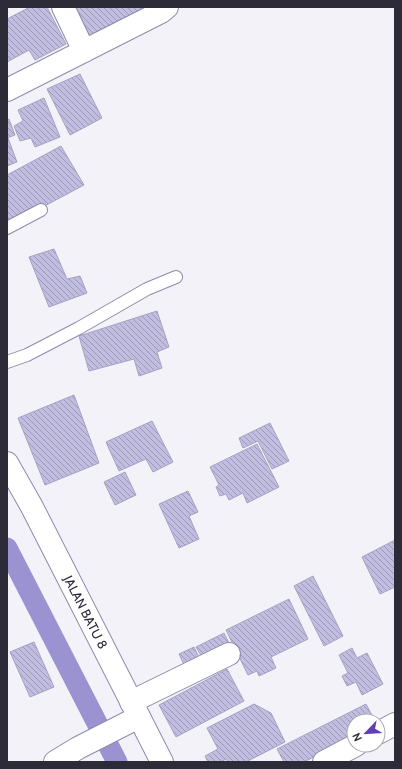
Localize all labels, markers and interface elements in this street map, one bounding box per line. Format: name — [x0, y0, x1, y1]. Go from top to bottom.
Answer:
street label: JALAN BATU 8 — [60, 572, 111, 651]
north arrow — [346, 713, 386, 753]
text: N — [349, 731, 365, 744]

